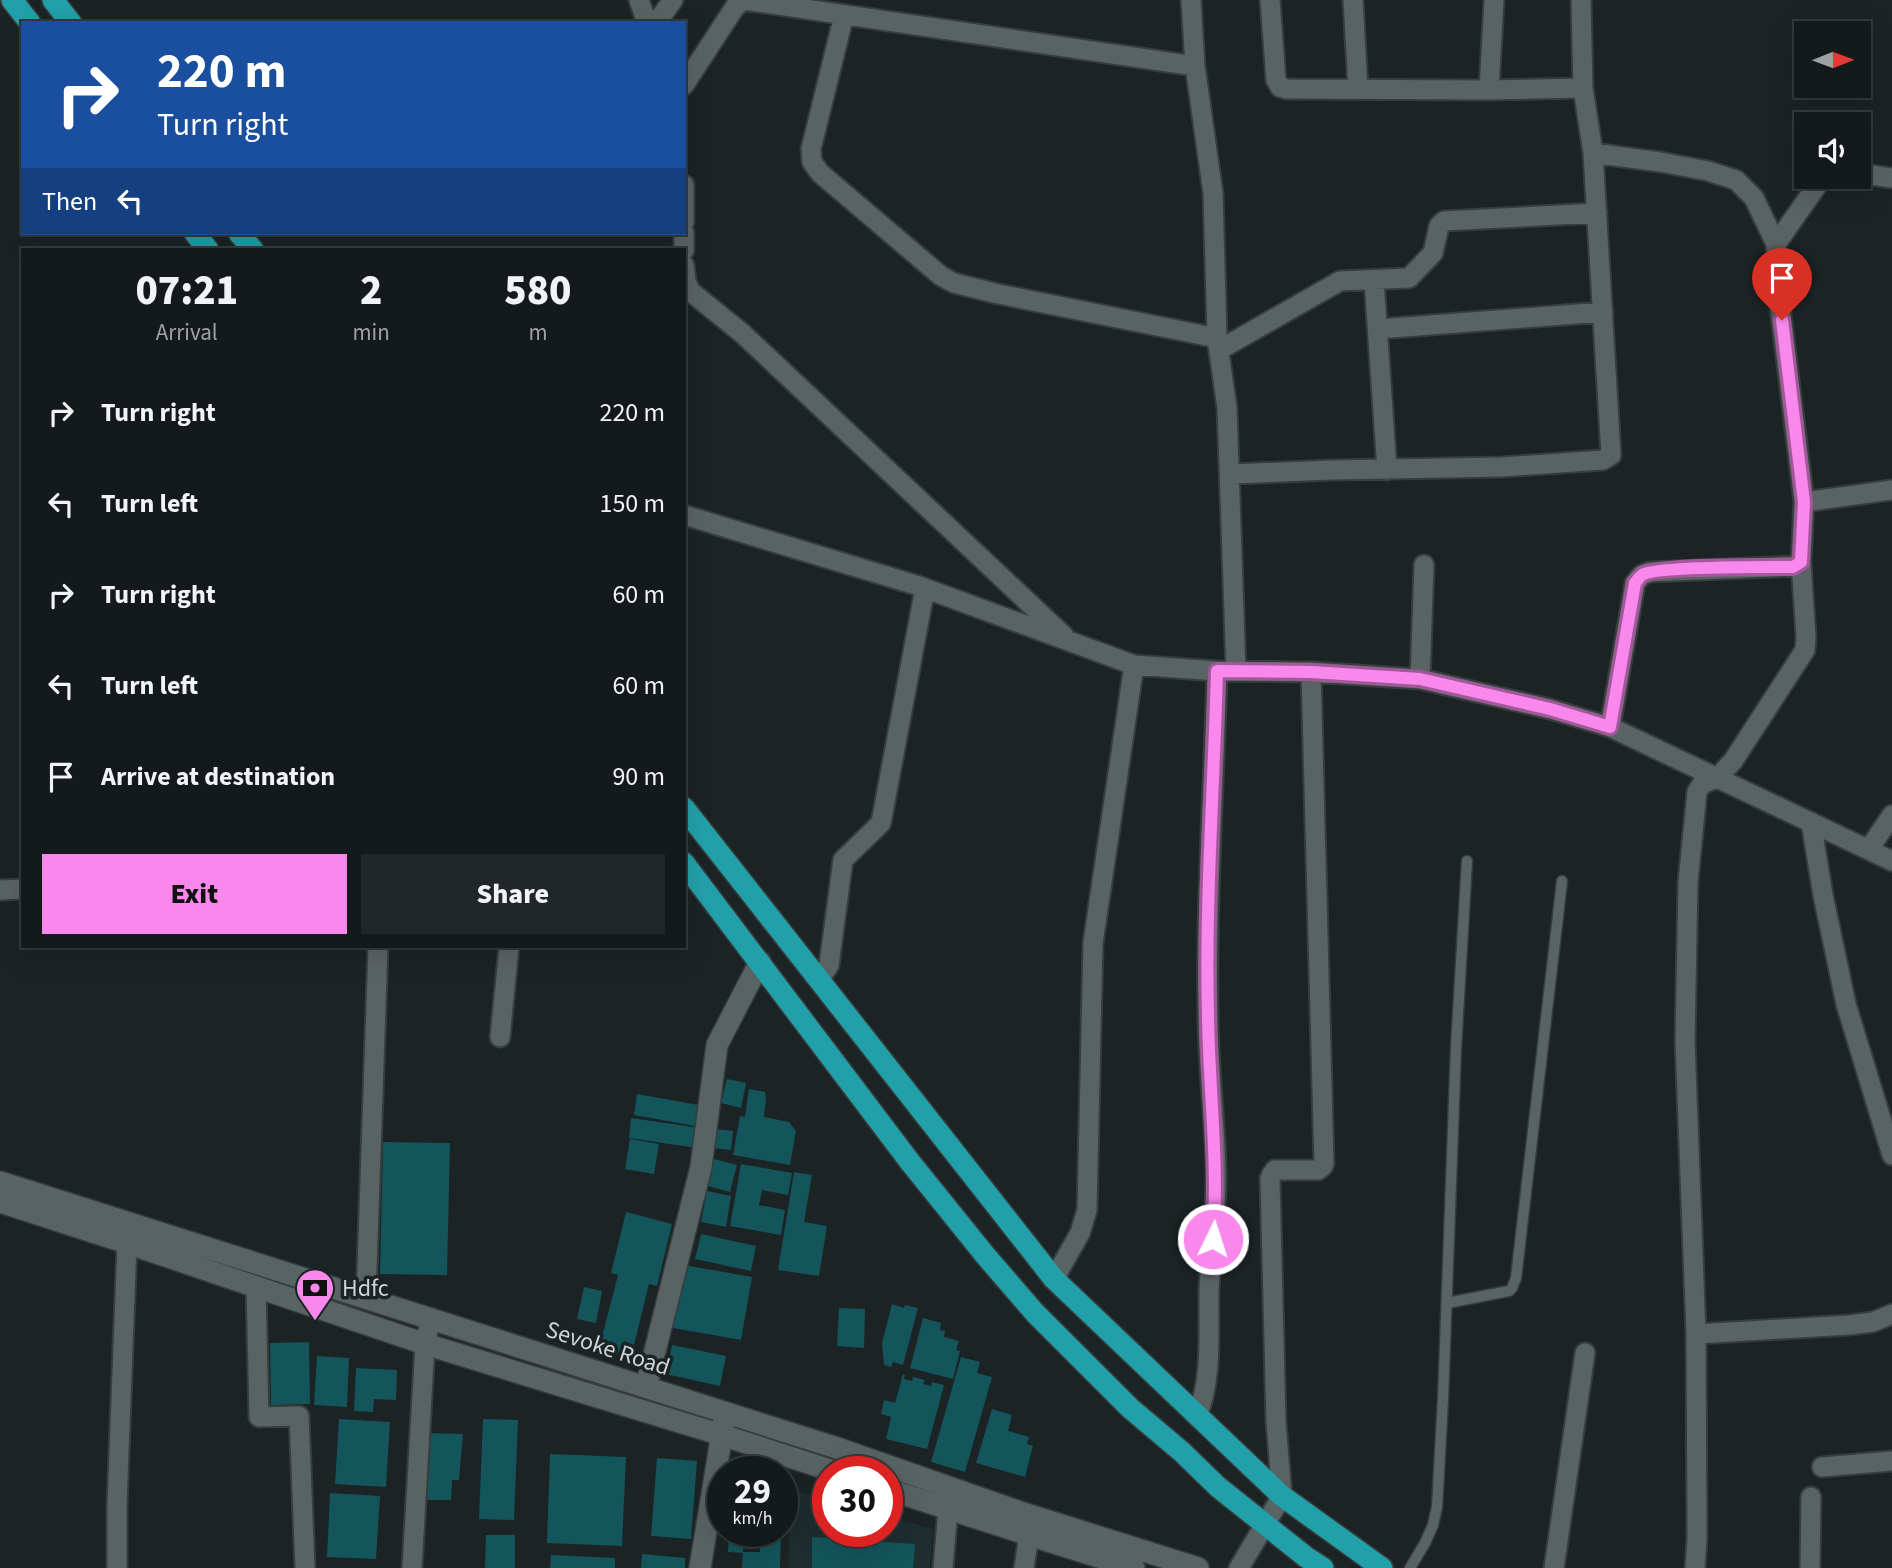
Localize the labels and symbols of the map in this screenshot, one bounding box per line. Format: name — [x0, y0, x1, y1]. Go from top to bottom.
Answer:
north arrow — [1794, 21, 1871, 98]
pin — [1752, 248, 1812, 320]
position arrow — [1176, 1202, 1250, 1276]
bank icon: Hdfc — [294, 1267, 336, 1322]
place label: Hdfc — [342, 1271, 389, 1306]
street label: Sevoke Road — [541, 1312, 674, 1385]
speed limit sign: 30 — [812, 1456, 903, 1547]

